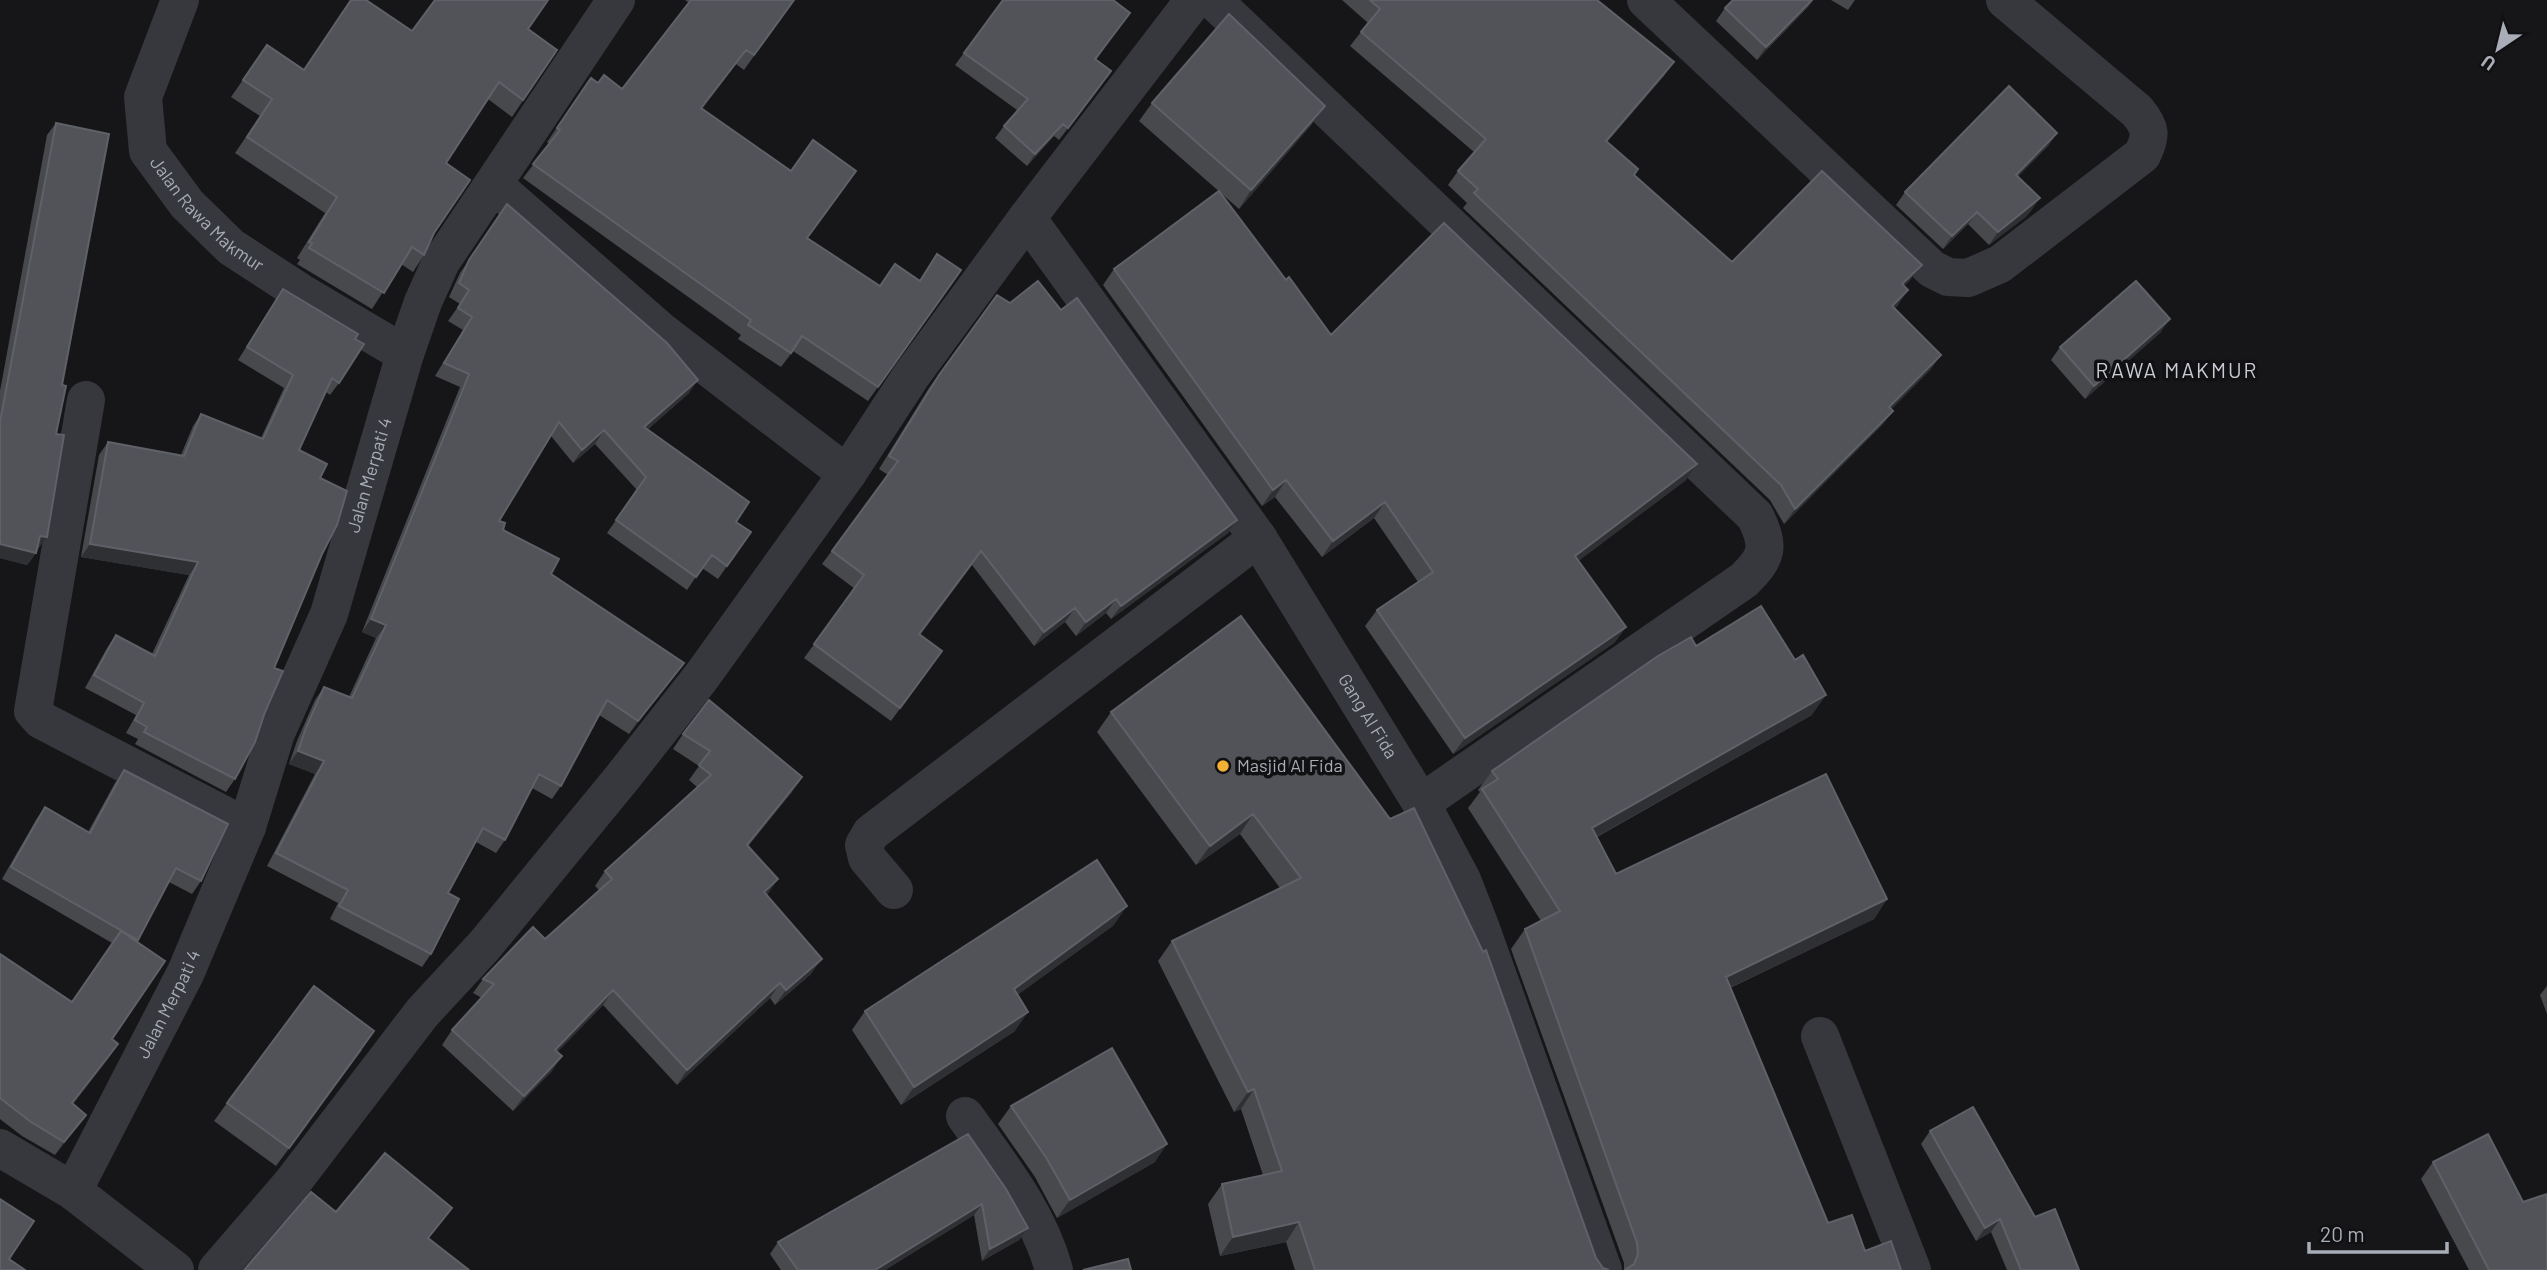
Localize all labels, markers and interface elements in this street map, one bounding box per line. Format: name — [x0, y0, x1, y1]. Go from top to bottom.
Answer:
north arrow — [2463, 14, 2533, 84]
text: U — [2476, 50, 2499, 76]
street label: Jalan Rawa Makmur — [146, 152, 269, 276]
district label: RAWA MAKMUR — [2096, 357, 2258, 382]
street label: Jalan Merpati 4 — [341, 415, 396, 535]
street label: Gang Al Fida — [1334, 669, 1403, 762]
place label: Masjid Al Fida — [1237, 754, 1343, 776]
marker: Masjid Al Fida — [1215, 758, 1231, 774]
street label: Jalan Merpati 4 — [131, 946, 204, 1062]
scale bar — [2309, 1210, 2447, 1254]
text: 20 m — [2320, 1221, 2365, 1246]

